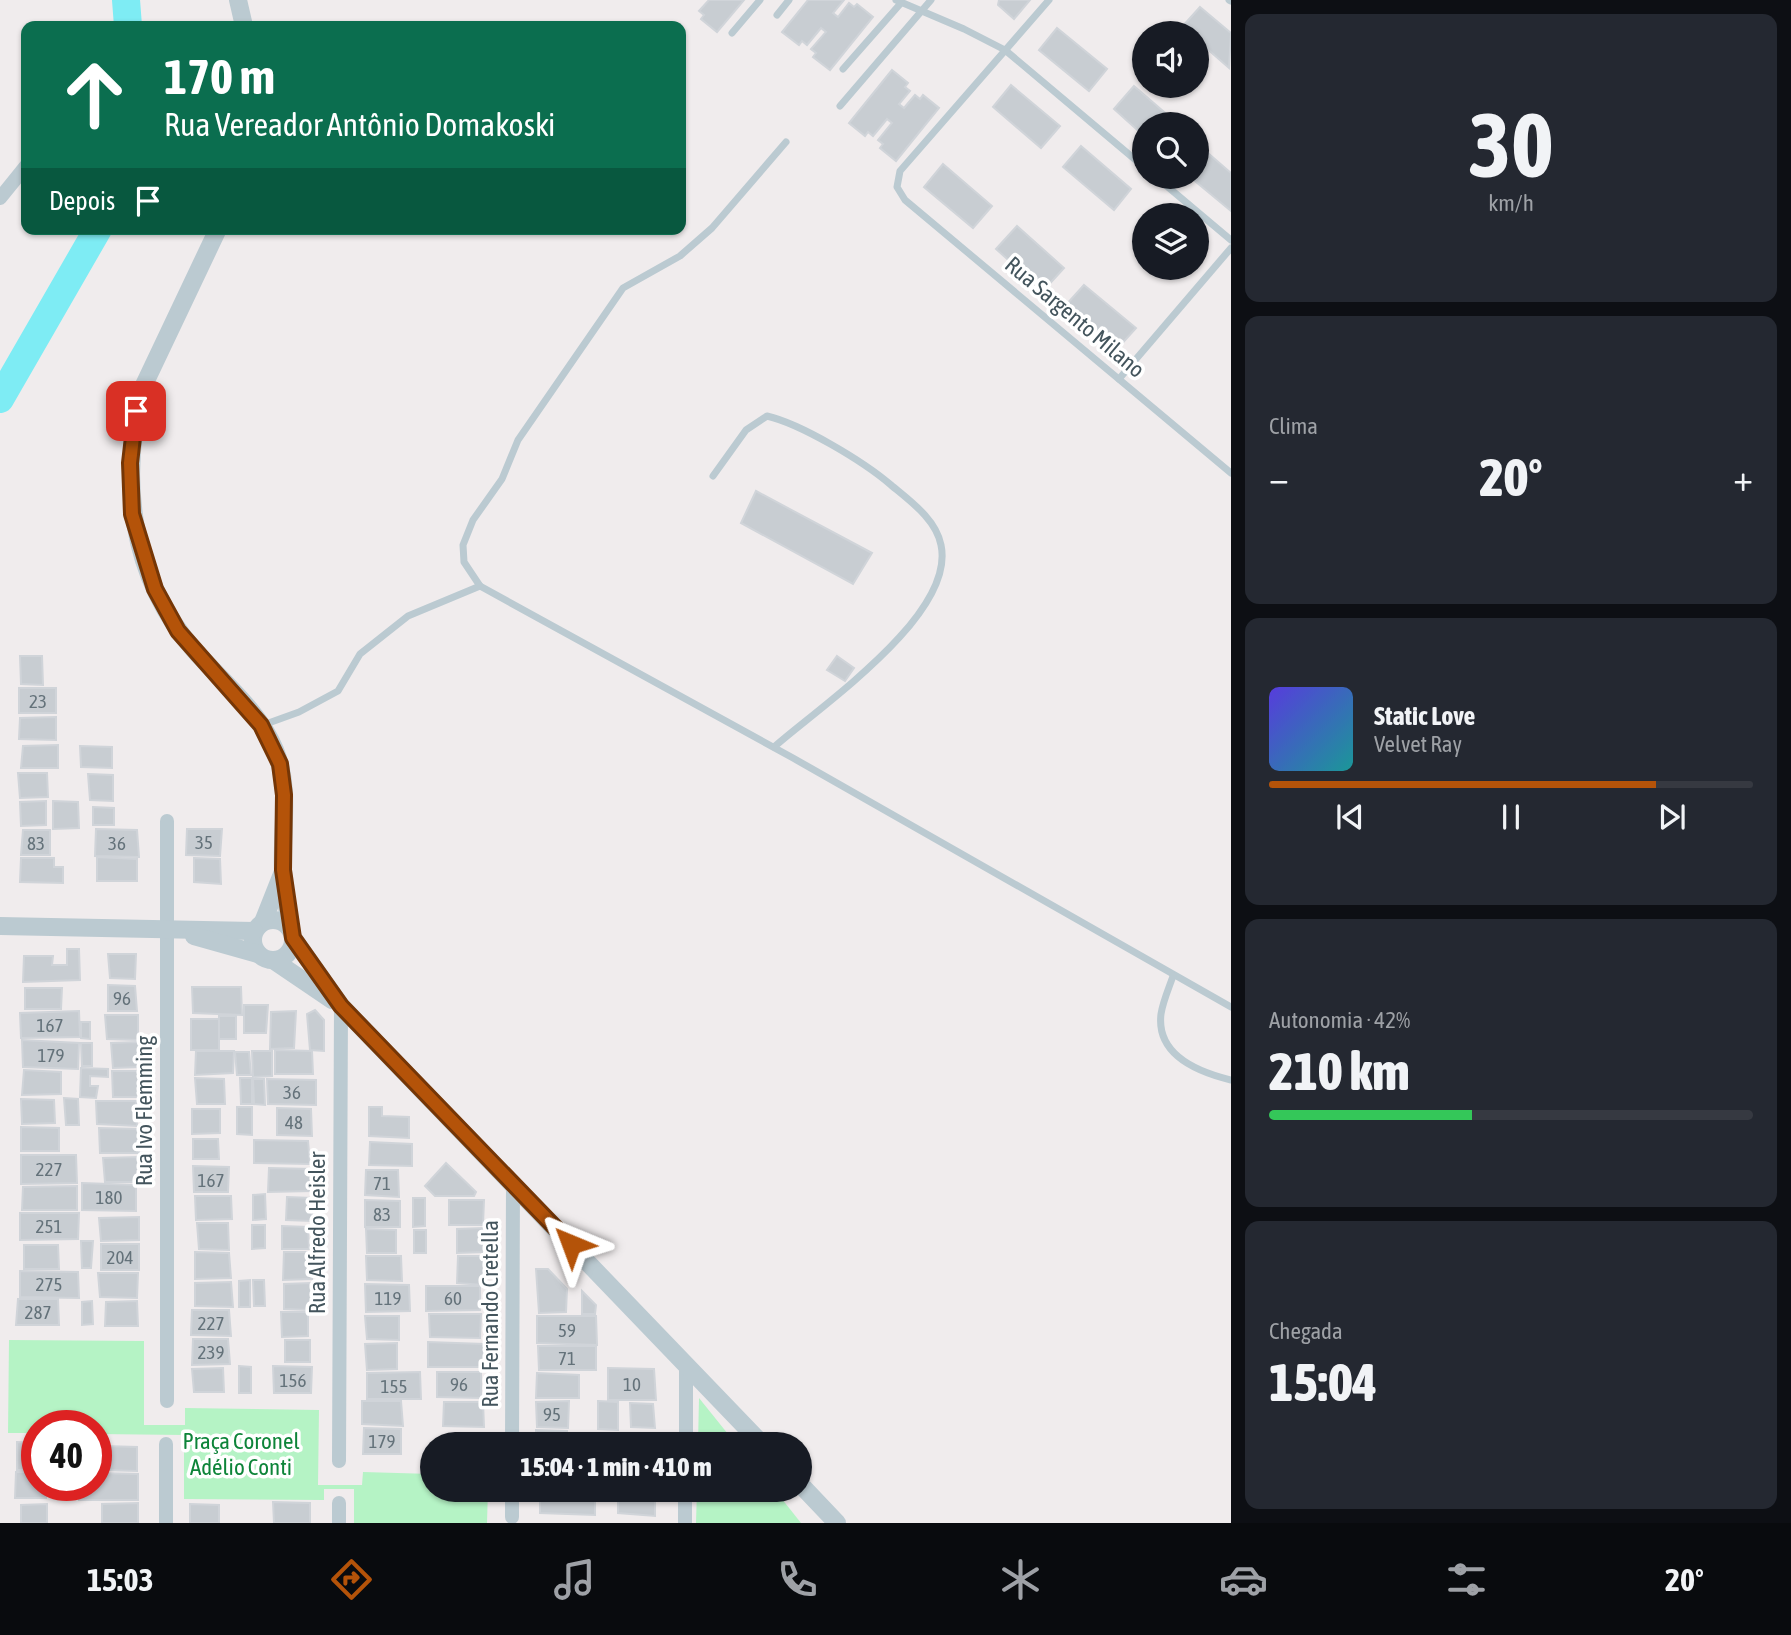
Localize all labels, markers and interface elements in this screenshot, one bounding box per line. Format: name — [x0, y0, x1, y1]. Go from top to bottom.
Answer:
map controls — [1132, 21, 1209, 280]
button: sound — [1132, 21, 1209, 98]
text: 170 m — [164, 48, 275, 104]
icon: ahead — [49, 49, 140, 140]
text: 30 — [1468, 92, 1554, 196]
text: Rua Vereador Antônio Domakoski — [164, 106, 555, 143]
button: search — [1132, 112, 1209, 189]
icon: arrive — [129, 182, 167, 220]
text: Depois — [49, 186, 115, 216]
text: km/h — [1488, 190, 1534, 216]
button: layers — [1132, 203, 1209, 280]
street label: Rua Sargento Milano — [1000, 251, 1150, 383]
pin — [106, 381, 166, 441]
icon: arrive — [117, 392, 155, 430]
text: Clima — [1269, 413, 1318, 439]
text: 20° — [1479, 447, 1543, 507]
text: − — [1269, 456, 1289, 499]
text: + — [1733, 456, 1753, 499]
house number: 23 — [29, 690, 47, 712]
text: Static Love — [1374, 701, 1475, 731]
text: Velvet Ray — [1374, 731, 1462, 757]
icon: previous — [1331, 798, 1369, 836]
icon: pause — [1492, 798, 1530, 836]
icon: next — [1653, 798, 1691, 836]
house number: 35 — [195, 831, 213, 853]
house number: 83 — [27, 832, 45, 854]
house number: 36 — [108, 832, 126, 854]
house number: 96 — [113, 987, 131, 1009]
text: Autonomia · 42% — [1269, 1007, 1410, 1033]
house number: 167 — [37, 1014, 63, 1036]
street label: Rua Ivo Flemming — [131, 1036, 157, 1186]
text: 210 km — [1269, 1041, 1410, 1101]
house number: 179 — [38, 1044, 64, 1066]
house number: 36 — [283, 1081, 301, 1103]
house number: 48 — [285, 1111, 303, 1133]
street label: Rua Alfredo Heisler — [304, 1151, 330, 1314]
house number: 227 — [36, 1158, 62, 1180]
house number: 167 — [198, 1169, 224, 1191]
house number: 71 — [373, 1172, 391, 1194]
house number: 180 — [96, 1186, 122, 1208]
house number: 83 — [373, 1203, 391, 1225]
position arrow — [534, 1207, 608, 1281]
house number: 251 — [36, 1215, 62, 1237]
street label: Rua Fernando Cretella — [477, 1220, 503, 1408]
house number: 204 — [107, 1246, 133, 1268]
house number: 275 — [36, 1273, 62, 1295]
house number: 119 — [375, 1287, 401, 1309]
house number: 60 — [444, 1287, 462, 1309]
house number: 287 — [25, 1301, 51, 1323]
house number: 227 — [198, 1312, 224, 1334]
text: Chegada — [1269, 1318, 1343, 1344]
house number: 59 — [558, 1319, 576, 1341]
house number: 239 — [198, 1341, 224, 1363]
house number: 71 — [558, 1347, 576, 1369]
text: 15:04 — [1269, 1352, 1377, 1412]
house number: 156 — [280, 1369, 306, 1391]
house number: 96 — [450, 1373, 468, 1395]
house number: 10 — [623, 1373, 641, 1395]
house number: 155 — [381, 1375, 407, 1397]
house number: 95 — [543, 1403, 561, 1425]
speed limit sign: 40 — [21, 1410, 112, 1501]
park label: Praça Coronel Adélio Conti — [182, 1428, 300, 1480]
house number: 179 — [369, 1430, 395, 1452]
text: 15:04 · 1 min · 410 m — [520, 1452, 712, 1482]
icon: directions — [327, 1555, 376, 1604]
icon: music — [550, 1555, 599, 1604]
icon: phone — [773, 1555, 822, 1604]
icon: climate — [996, 1555, 1045, 1604]
icon: car — [1219, 1555, 1268, 1604]
icon: filters — [1442, 1555, 1491, 1604]
text: 15:03 — [87, 1561, 153, 1598]
text: 20° — [1665, 1561, 1704, 1598]

